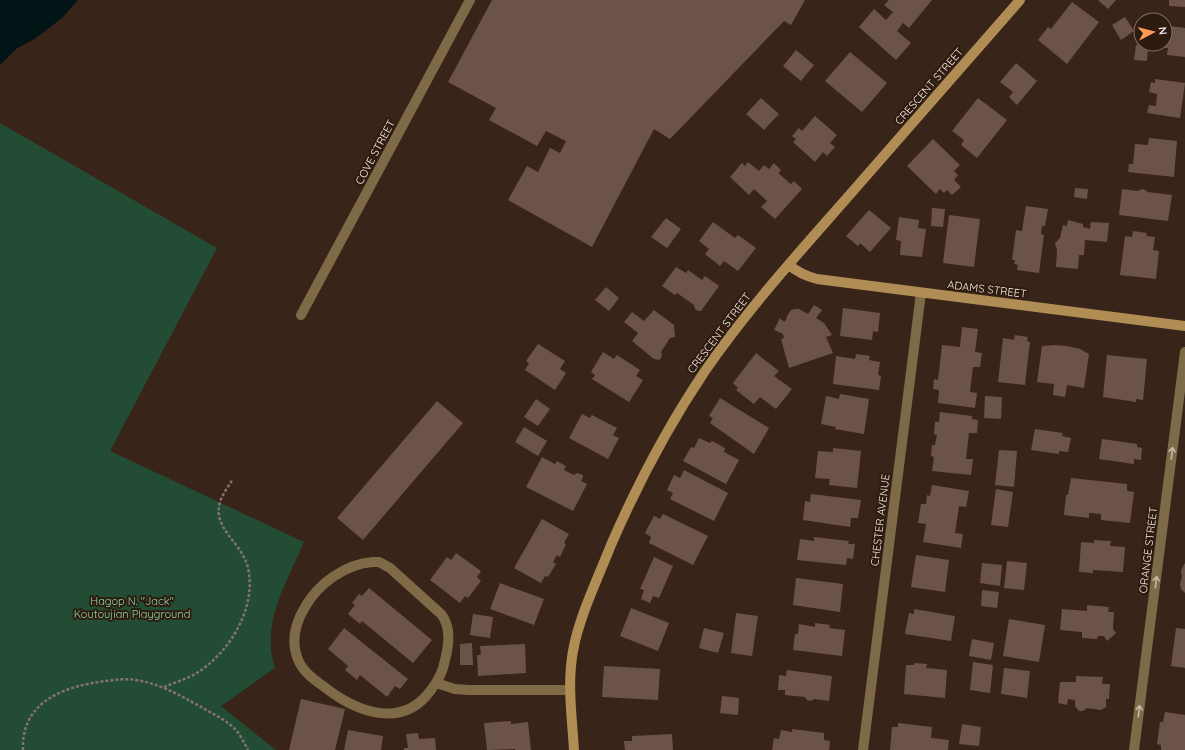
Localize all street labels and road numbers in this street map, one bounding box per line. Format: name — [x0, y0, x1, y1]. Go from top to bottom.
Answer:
street label: CRESCENT STREET — [892, 44, 966, 127]
street label: COVE STREET — [352, 117, 398, 187]
street label: ADAMS STREET — [947, 277, 1028, 301]
street label: CRESCENT STREET — [684, 290, 754, 376]
street label: CHESTER AVENUE — [867, 473, 893, 567]
street label: ORANGE STREET — [1136, 506, 1160, 594]

